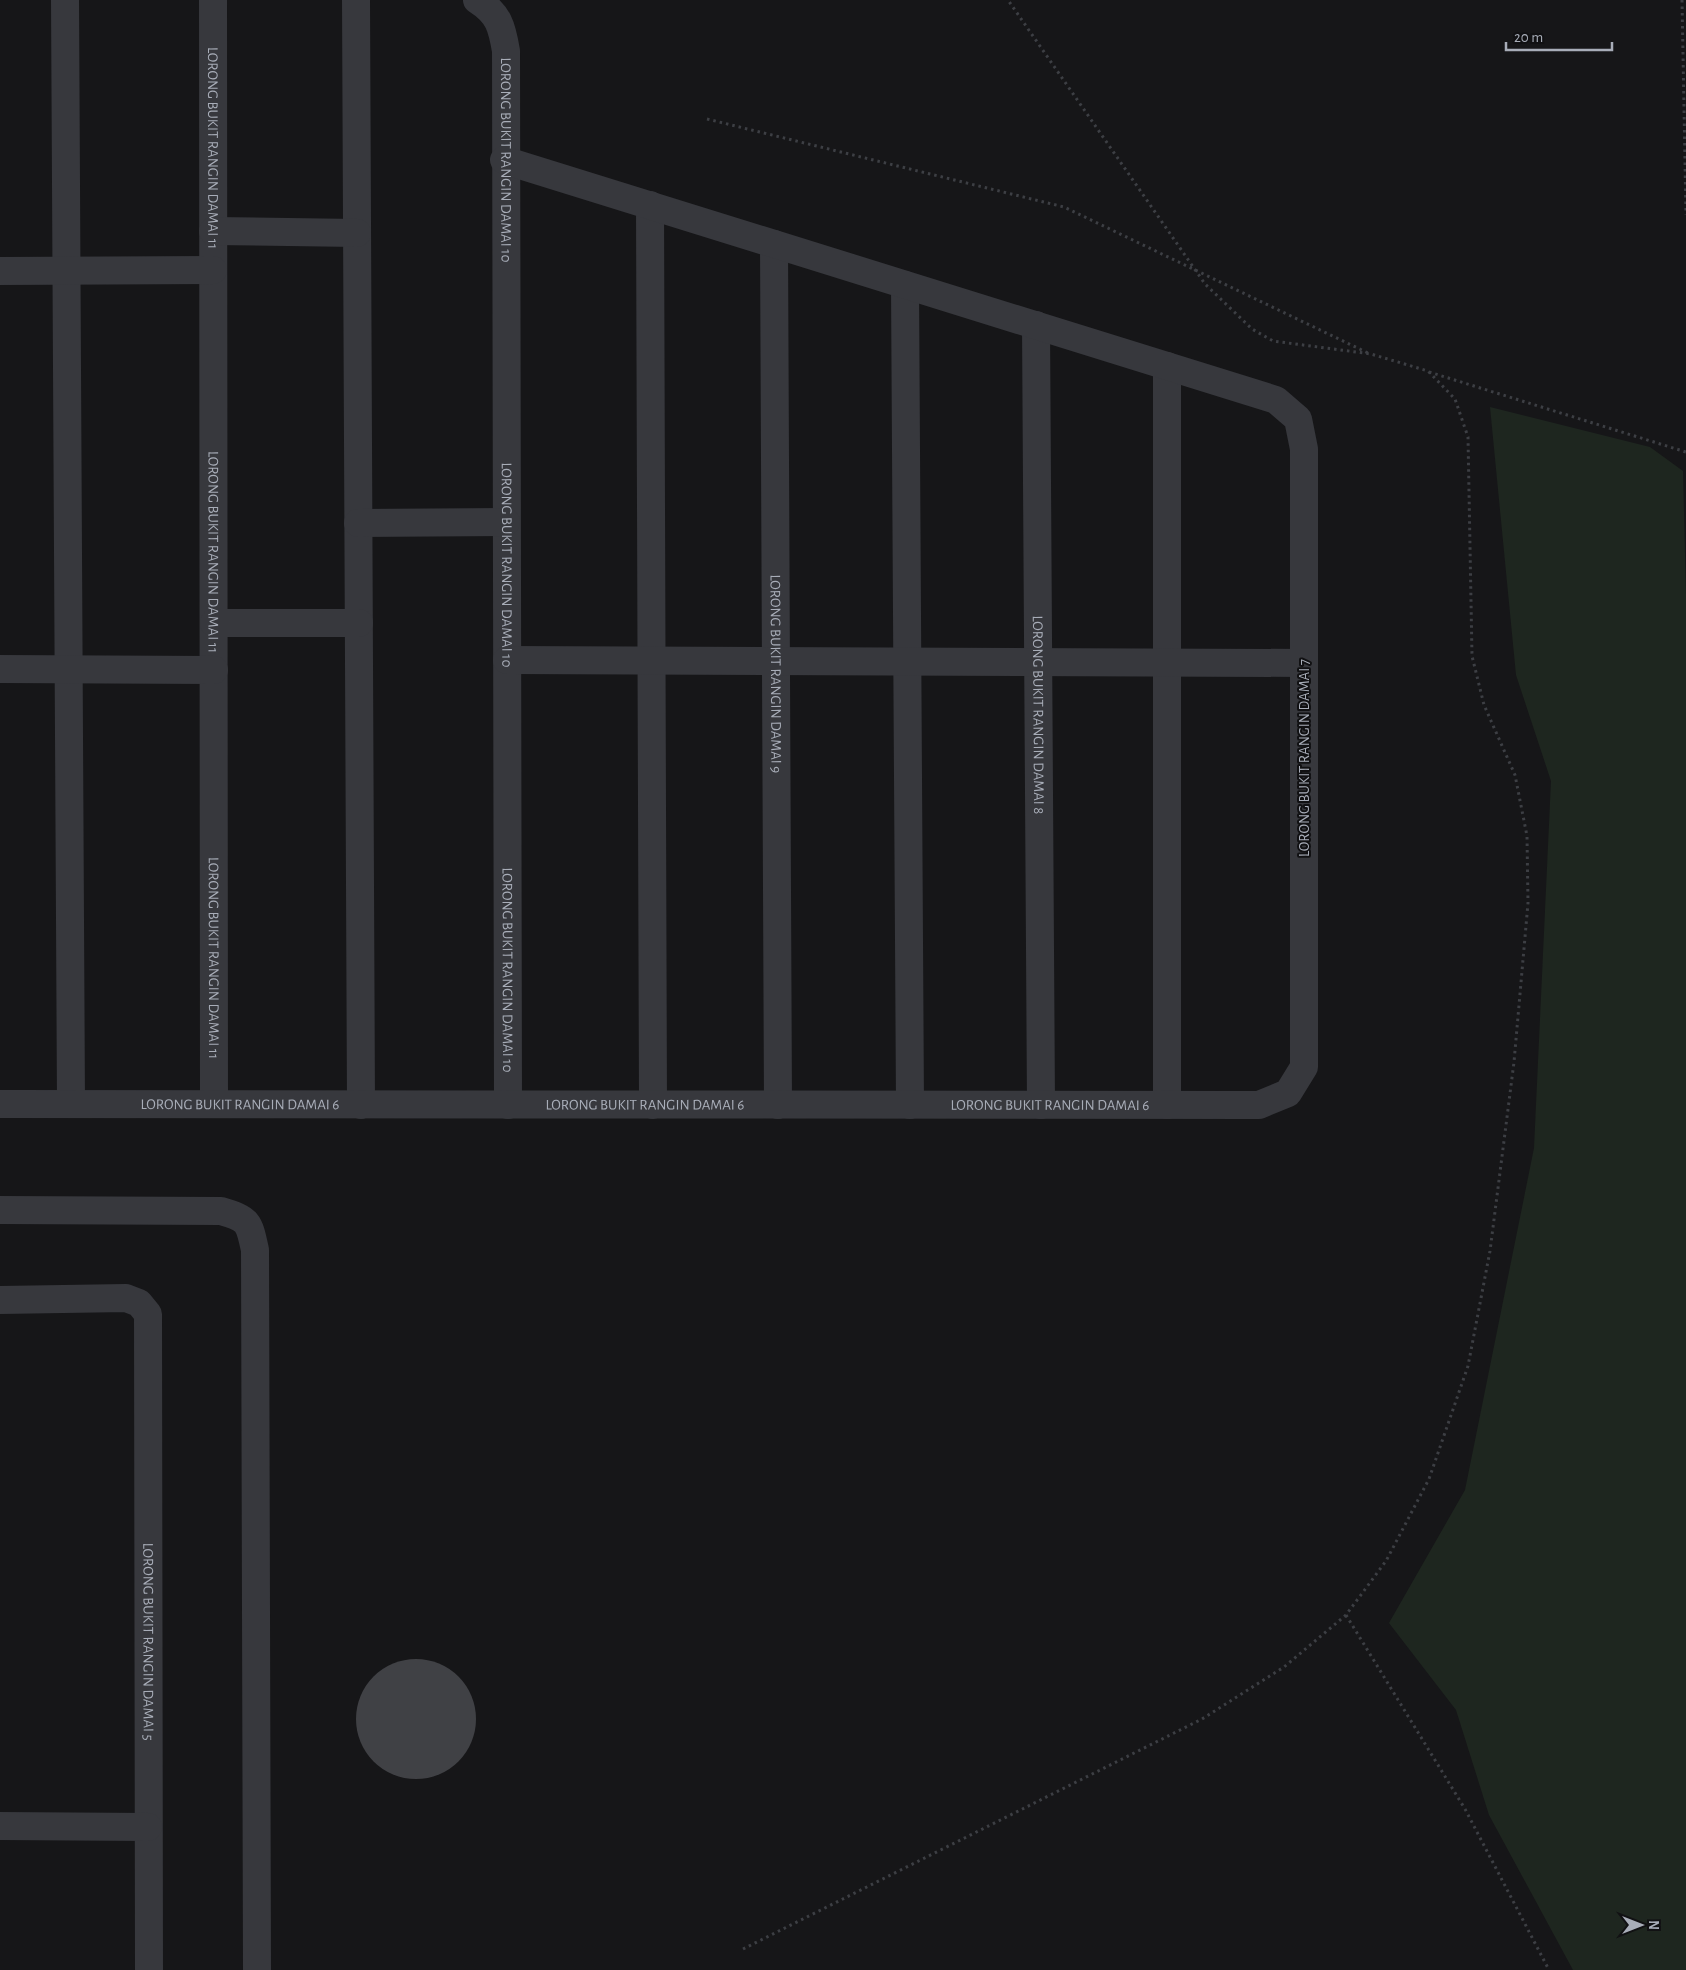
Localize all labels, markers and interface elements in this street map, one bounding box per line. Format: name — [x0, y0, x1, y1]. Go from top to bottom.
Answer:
scale bar — [1506, 20, 1612, 52]
text: 20 m — [1514, 30, 1543, 45]
street label: LORONG BUKIT RANGIN DAMAI 11 — [205, 47, 220, 249]
street label: LORONG BUKIT RANGIN DAMAI 10 — [498, 57, 513, 262]
street label: LORONG BUKIT RANGIN DAMAI 11 — [205, 451, 221, 653]
street label: LORONG BUKIT RANGIN DAMAI 10 — [499, 462, 514, 667]
street label: LORONG BUKIT RANGIN DAMAI 9 — [768, 575, 783, 773]
street label: LORONG BUKIT RANGIN DAMAI 8 — [1030, 616, 1046, 814]
street label: LORONG BUKIT RANGIN DAMAI 7 — [1297, 659, 1312, 857]
street label: LORONG BUKIT RANGIN DAMAI 11 — [206, 857, 221, 1059]
street label: LORONG BUKIT RANGIN DAMAI 10 — [500, 867, 515, 1072]
street label: LORONG BUKIT RANGIN DAMAI 6 — [141, 1097, 339, 1112]
street label: LORONG BUKIT RANGIN DAMAI 6 — [546, 1097, 744, 1113]
street label: LORONG BUKIT RANGIN DAMAI 6 — [951, 1098, 1149, 1113]
street label: LORONG BUKIT RANGIN DAMAI 5 — [140, 1543, 156, 1741]
north arrow — [1616, 1900, 1666, 1950]
text: N — [1646, 1920, 1660, 1930]

